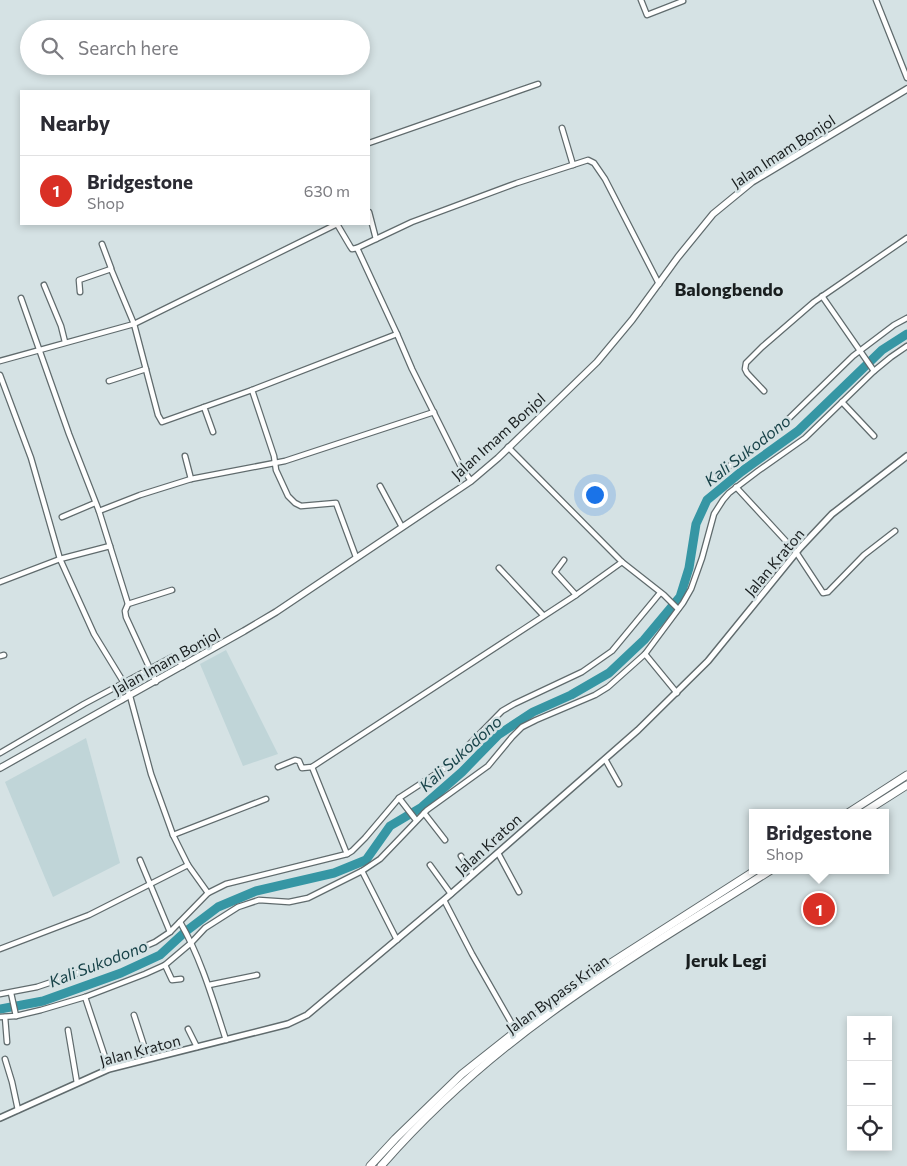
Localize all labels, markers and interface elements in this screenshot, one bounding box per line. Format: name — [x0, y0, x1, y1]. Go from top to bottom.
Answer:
search box — [20, 20, 370, 75]
icon: search — [38, 34, 66, 62]
text: Search here — [78, 36, 178, 59]
text: Nearby — [40, 110, 110, 135]
street label: Jalan Imam Bonjol — [728, 111, 838, 191]
text: Bridgestone — [87, 170, 193, 193]
text: 1 — [52, 181, 60, 200]
text: 630 m — [304, 181, 350, 200]
text: Shop — [87, 193, 125, 212]
district label: Balongbendo — [674, 278, 784, 300]
street label: Jalan Imam Bonjol — [447, 389, 549, 483]
water label: Kali Sukodono — [700, 410, 794, 490]
your location — [582, 482, 608, 508]
street label: Jalan Kraton — [741, 525, 807, 599]
street label: Jalan Imam Bonjol — [109, 624, 223, 698]
water label: Kali Sukodono — [415, 711, 505, 795]
popup — [749, 809, 889, 874]
street label: Jalan Kraton — [451, 810, 525, 878]
text: Bridgestone — [766, 821, 872, 844]
text: Shop — [766, 844, 804, 863]
pin: 1 — [803, 890, 835, 928]
water label: Kali Sukodono — [46, 935, 150, 991]
district label: Jeruk Legi — [685, 949, 767, 971]
street label: Jalan Bypass Krian — [502, 951, 612, 1037]
map controls — [847, 1016, 892, 1151]
button: + — [847, 1016, 892, 1061]
street label: Jalan Kraton — [98, 1031, 182, 1069]
button: − — [847, 1061, 892, 1106]
button: locate — [847, 1106, 892, 1151]

